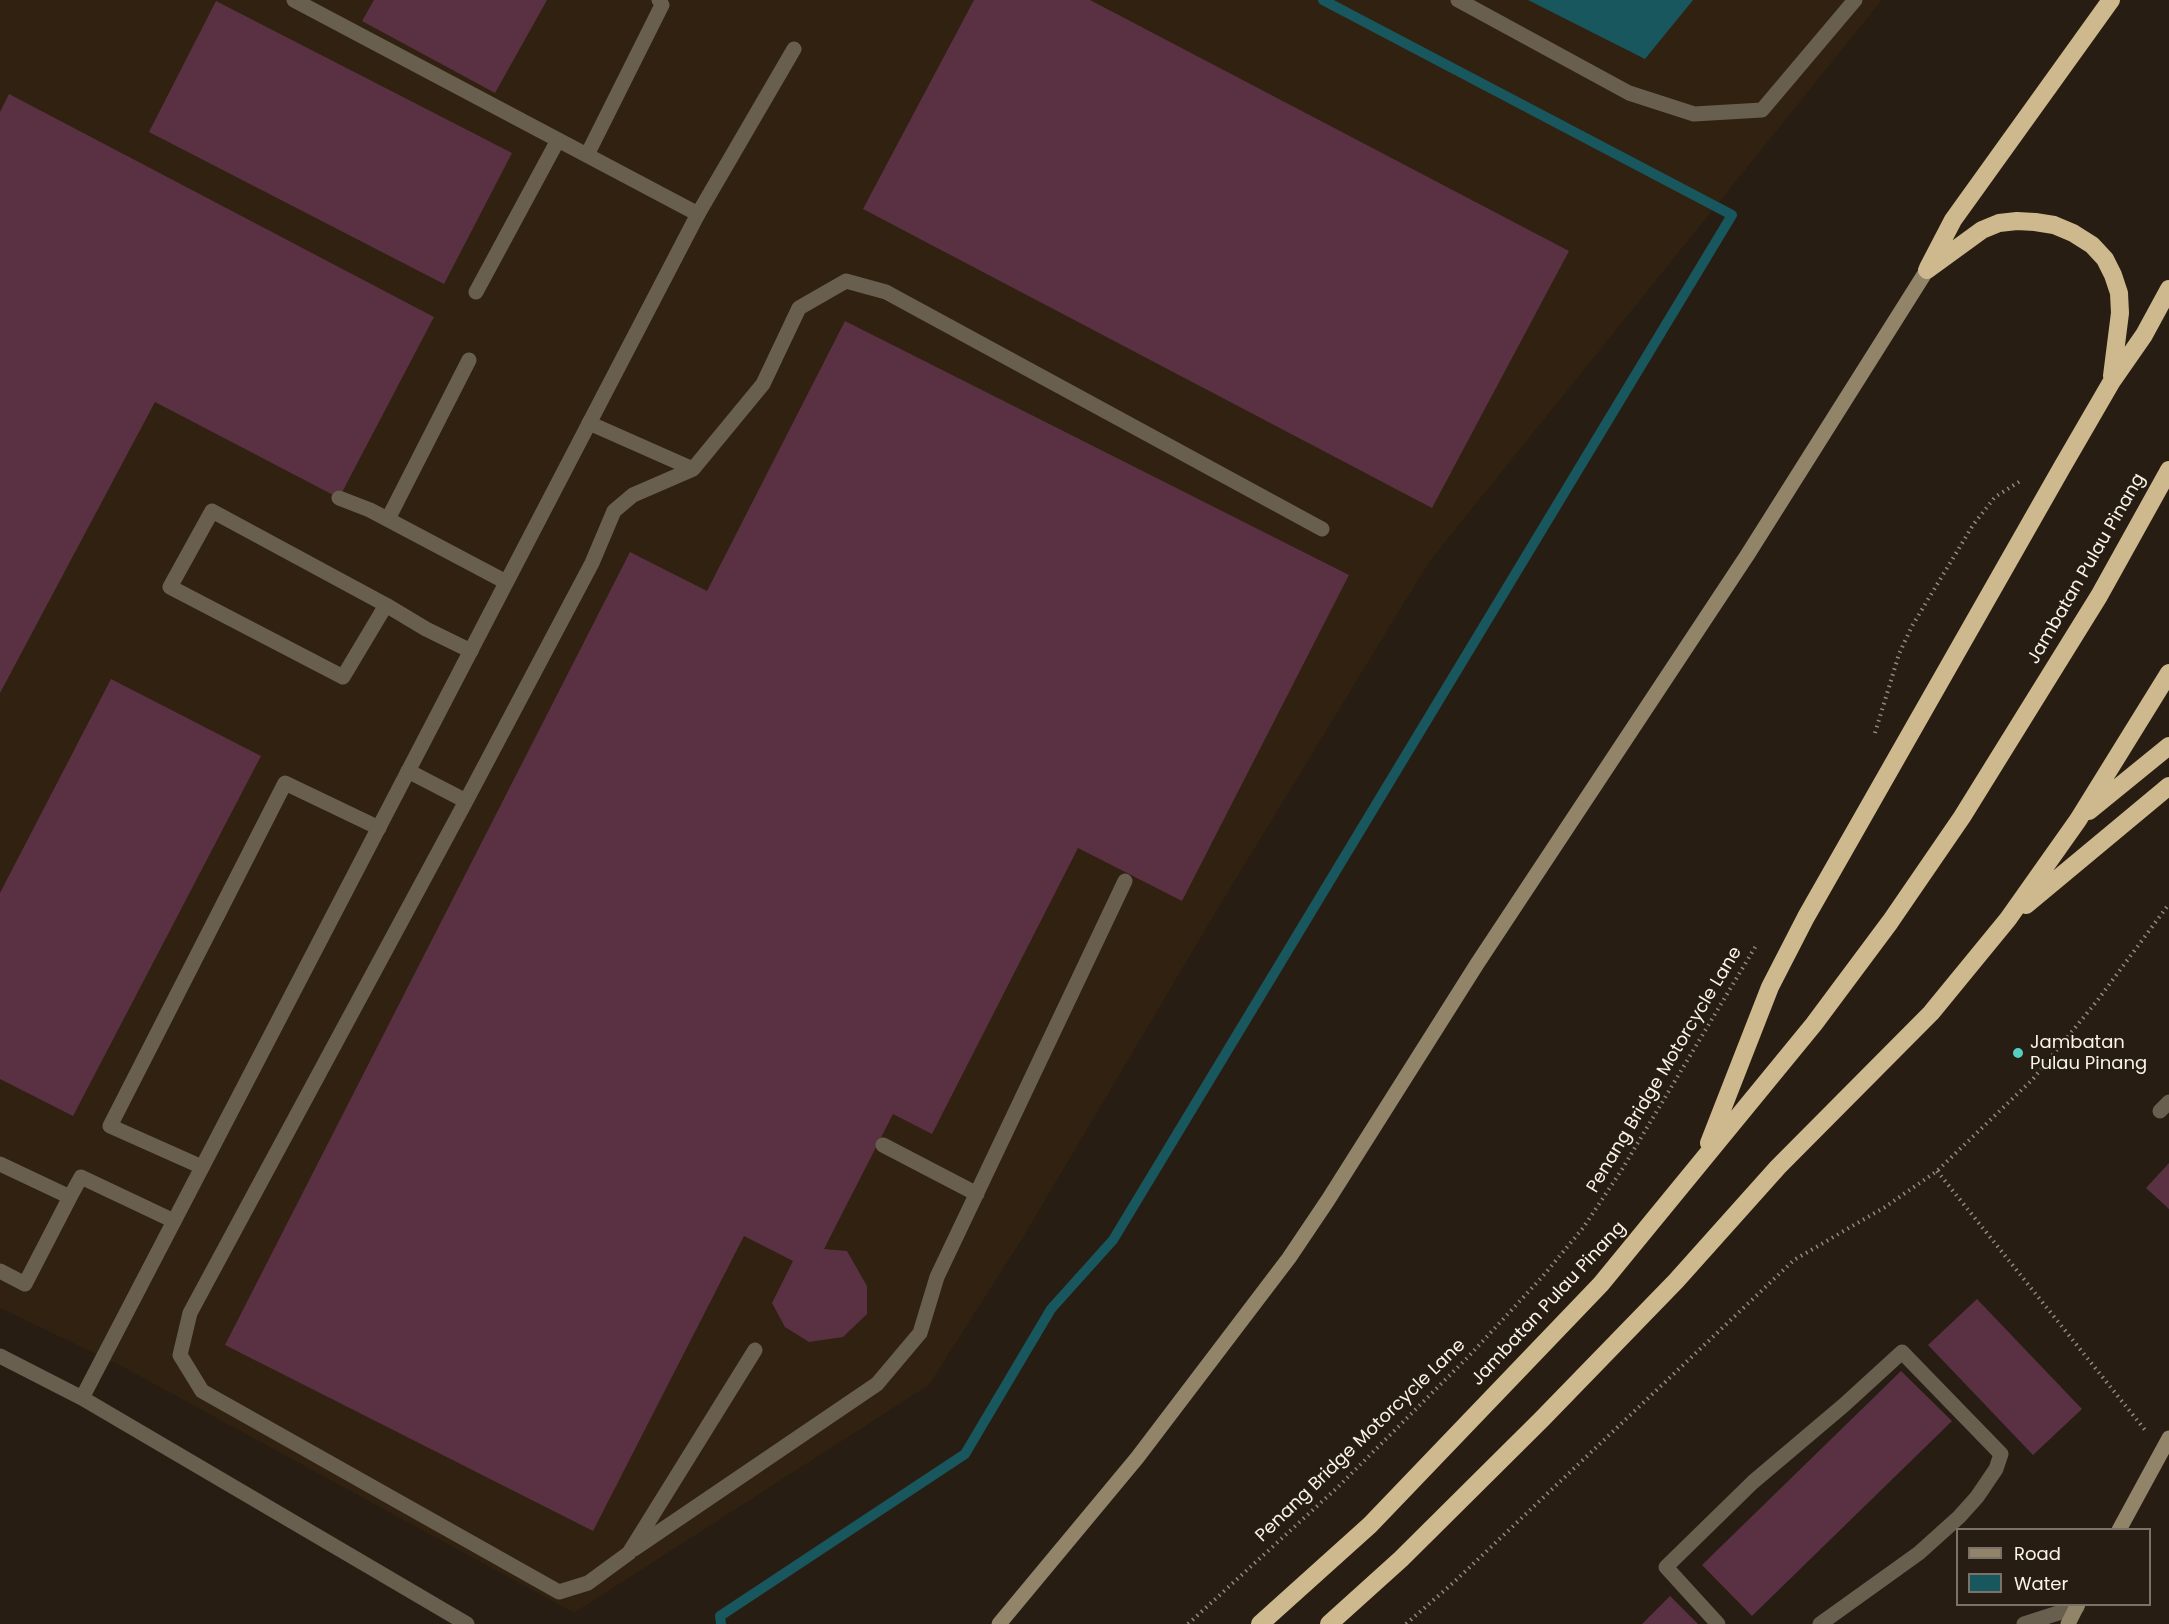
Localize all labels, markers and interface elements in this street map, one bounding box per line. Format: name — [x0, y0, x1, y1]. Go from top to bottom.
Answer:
street label: Jambatan Pulau Pinang — [2023, 470, 2151, 668]
street label: Penang Bridge Motorcycle Lane — [1583, 943, 1747, 1197]
place label: Jambatan Pulau Pinang — [2030, 1032, 2147, 1074]
marker: Jambatan Pulau Pinang — [2011, 1046, 2025, 1060]
street label: Jambatan Pulau Pinang — [1467, 1217, 1631, 1391]
street label: Penang Bridge Motorcycle Lane — [1252, 1335, 1470, 1547]
legend — [1956, 1528, 2151, 1606]
text: Road — [2014, 1541, 2061, 1566]
text: Water — [2014, 1571, 2068, 1596]

